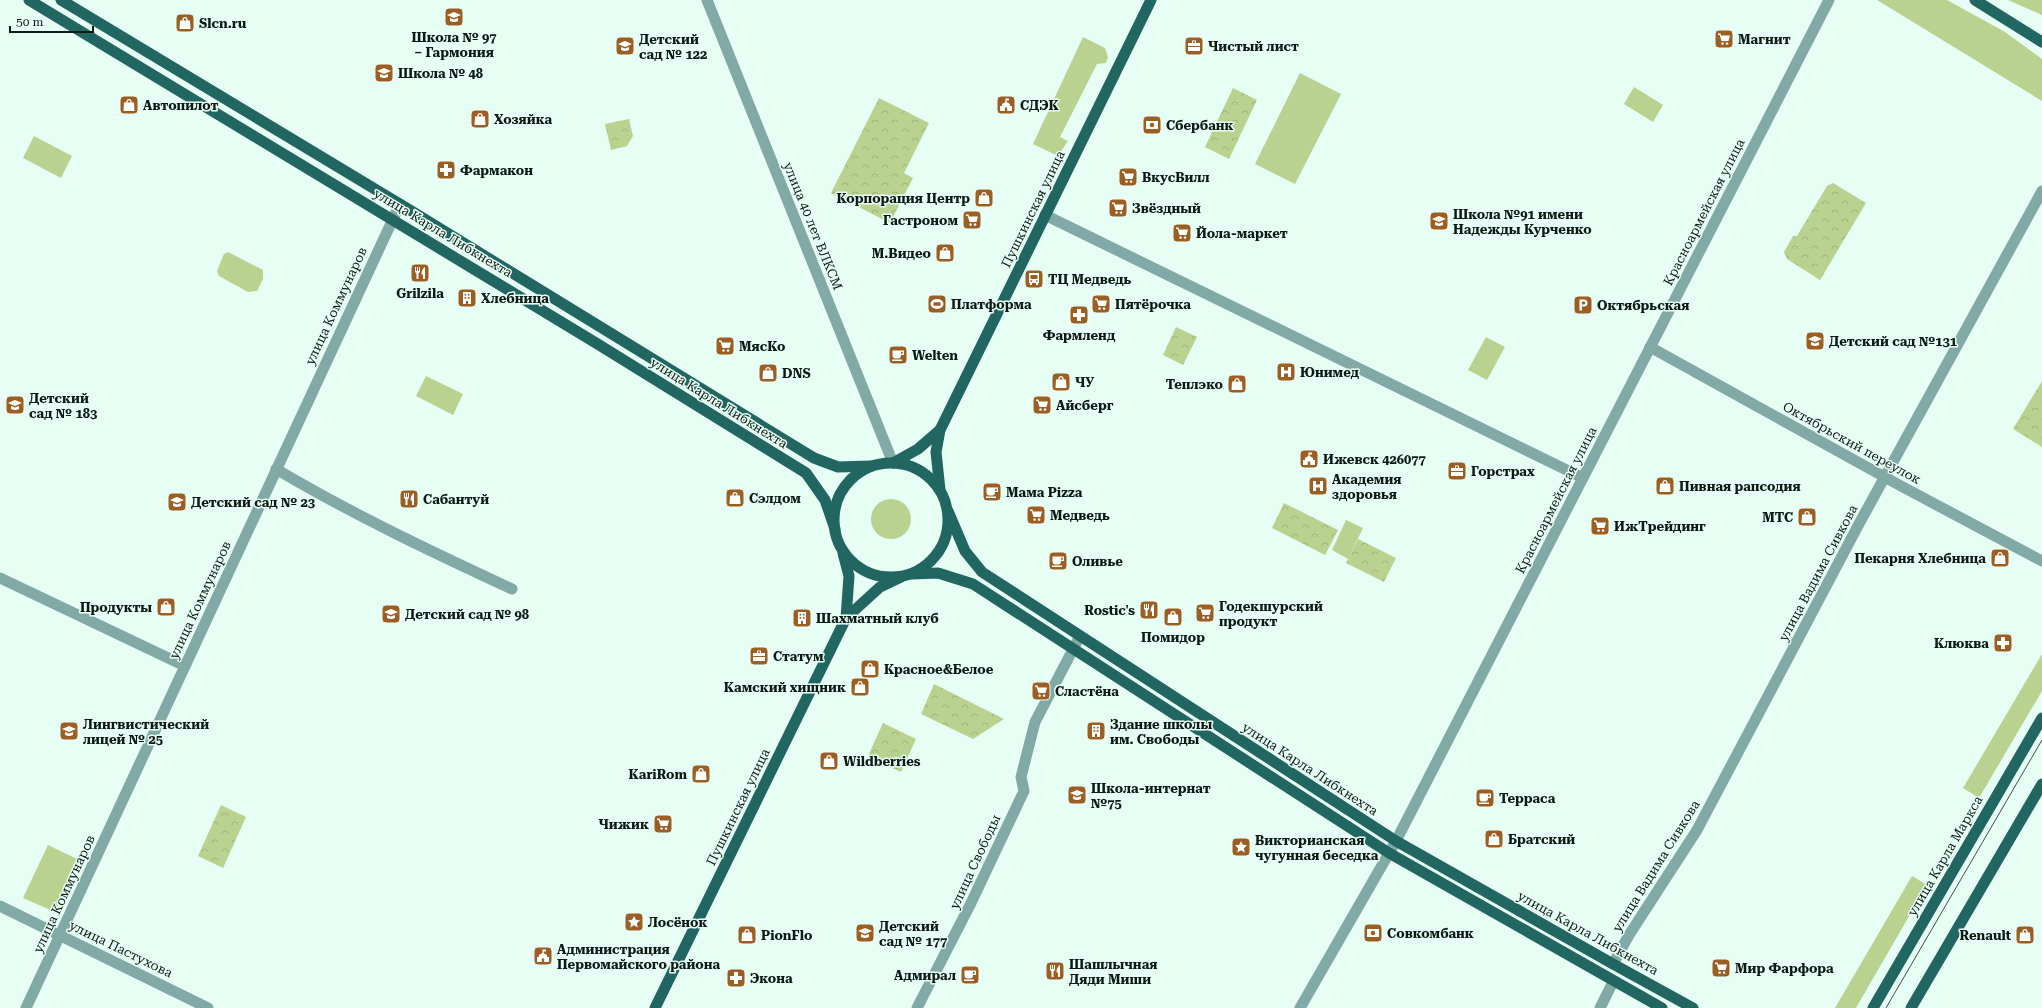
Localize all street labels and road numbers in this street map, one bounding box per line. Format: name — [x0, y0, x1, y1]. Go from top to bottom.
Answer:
street label: Красноармейская улица — [1660, 136, 1748, 288]
street label: Пушкинская улица — [998, 148, 1068, 270]
street label: улица 40 лет ВЛКСМ — [780, 160, 846, 292]
street label: улица Карла Либкнехта — [371, 186, 515, 280]
street label: улица Коммунаров — [302, 245, 370, 367]
street label: улица Карла Либкнехта — [648, 355, 790, 451]
street label: Октябрьский переулок — [1780, 399, 1924, 487]
street label: Красноармейская улица — [1512, 424, 1600, 576]
street label: улица Вадима Сивкова — [1776, 502, 1860, 644]
street label: улица Коммунаров — [166, 539, 234, 661]
street label: улица Карла Либкнехта — [1239, 720, 1381, 818]
street label: Пушкинская улица — [703, 746, 773, 868]
street label: улица Карла Маркса — [1904, 793, 1986, 919]
street label: улица Вадима Сивкова — [1609, 797, 1703, 935]
street label: улица Свободы — [947, 812, 1004, 912]
street label: улица Коммунаров — [30, 833, 98, 955]
street label: улица Карла Либкнехта — [1515, 888, 1661, 978]
street label: улица Пастухова — [67, 918, 175, 980]

